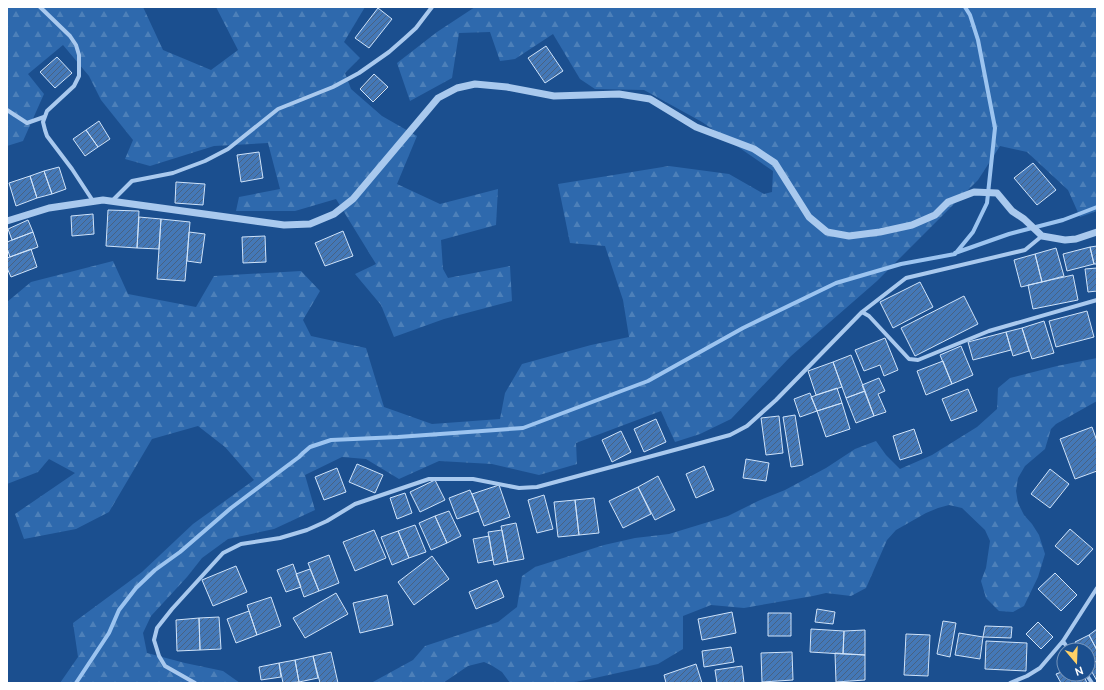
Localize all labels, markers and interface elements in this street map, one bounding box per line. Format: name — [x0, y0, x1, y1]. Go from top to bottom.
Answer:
north arrow — [1056, 642, 1096, 682]
text: N — [1073, 664, 1085, 678]

